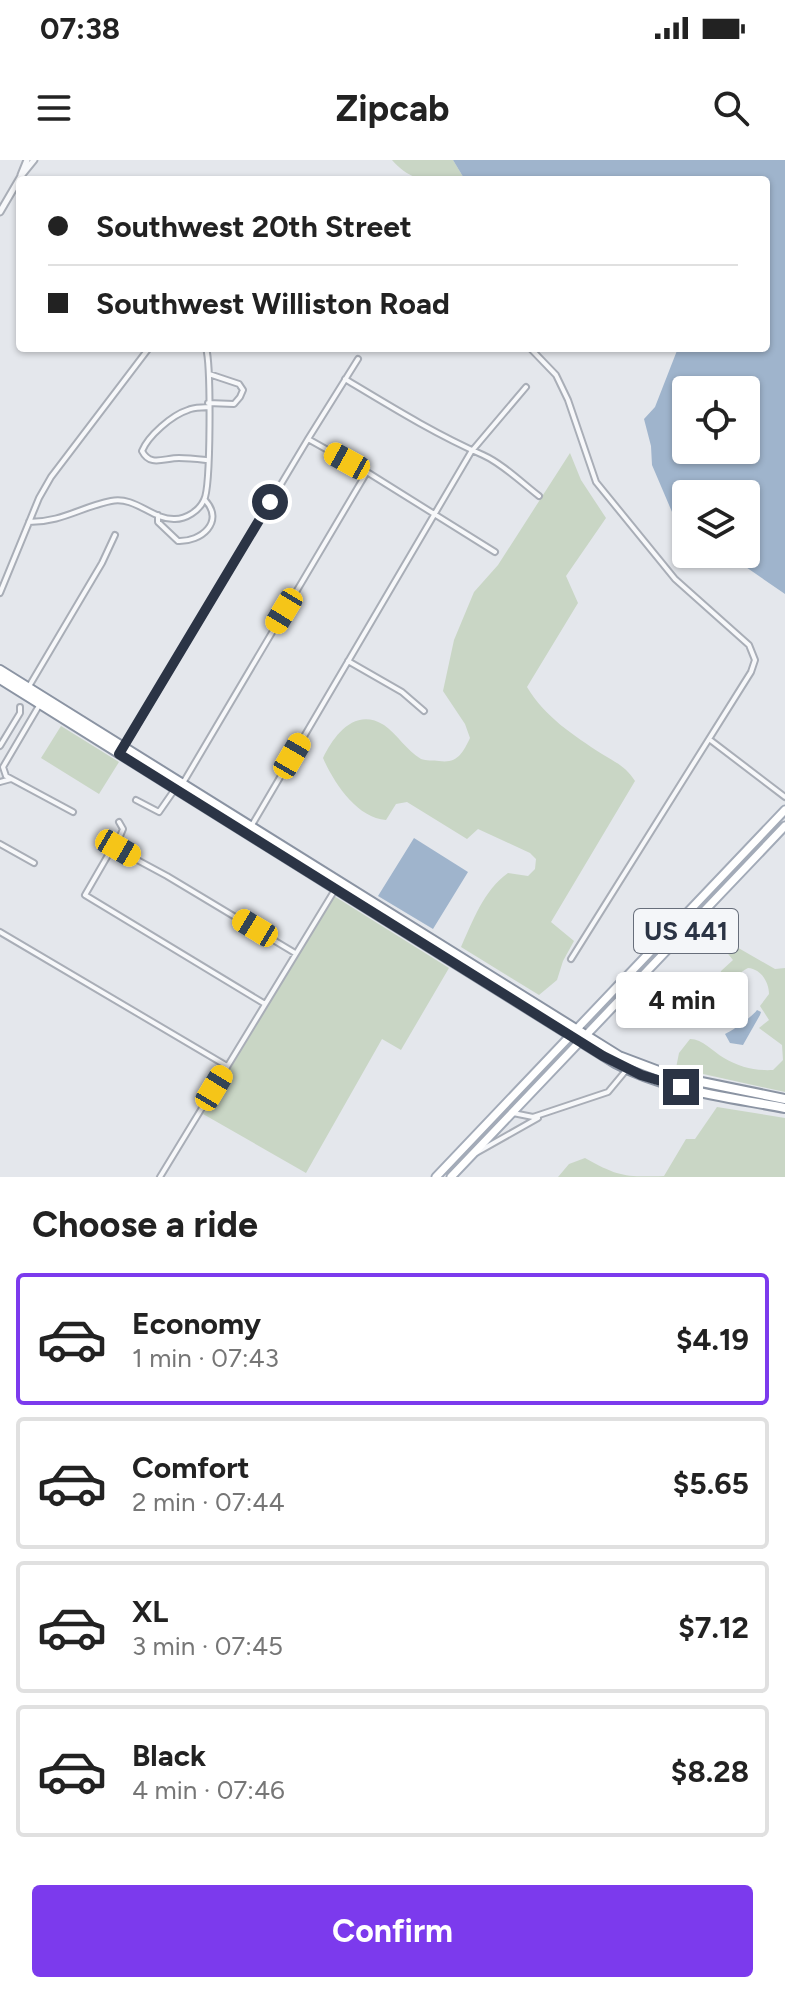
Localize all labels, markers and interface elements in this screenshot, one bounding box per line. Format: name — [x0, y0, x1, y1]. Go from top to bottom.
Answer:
text: 07:38 — [40, 10, 120, 47]
icon: menu — [32, 86, 76, 130]
icon: search — [709, 86, 753, 130]
text: Zipcab — [335, 87, 450, 130]
text: Southwest 20th Street — [96, 208, 412, 245]
text: Southwest Williston Road — [96, 285, 450, 322]
map controls — [672, 376, 760, 568]
button: locate — [672, 376, 760, 464]
car — [320, 439, 374, 483]
button: layers — [672, 480, 760, 568]
route start — [252, 484, 288, 520]
car — [261, 584, 307, 638]
car — [270, 729, 314, 783]
car — [91, 826, 145, 870]
car — [228, 905, 282, 951]
road number: US 441 — [634, 909, 738, 953]
callout: 4 min — [615, 971, 747, 1027]
text: 4 min — [649, 984, 715, 1016]
car — [191, 1061, 237, 1115]
route end — [663, 1069, 699, 1105]
text: Choose a ride — [32, 1203, 258, 1246]
icon: car — [36, 1303, 108, 1375]
text: Economy — [132, 1305, 261, 1342]
text: $4.19 — [676, 1321, 749, 1358]
text: 1 min · 07:43 — [132, 1342, 279, 1374]
icon: car — [36, 1447, 108, 1519]
text: Comfort — [132, 1449, 250, 1486]
text: $5.65 — [673, 1465, 749, 1502]
text: 2 min · 07:44 — [132, 1486, 285, 1518]
icon: car — [36, 1591, 108, 1663]
text: XL — [132, 1593, 168, 1630]
text: $7.12 — [678, 1609, 749, 1646]
text: 3 min · 07:45 — [132, 1630, 283, 1662]
icon: car — [36, 1735, 108, 1807]
text: Black — [132, 1737, 206, 1774]
text: $8.28 — [671, 1753, 749, 1790]
text: 4 min · 07:46 — [132, 1774, 285, 1806]
button: Confirm — [32, 1885, 753, 1977]

